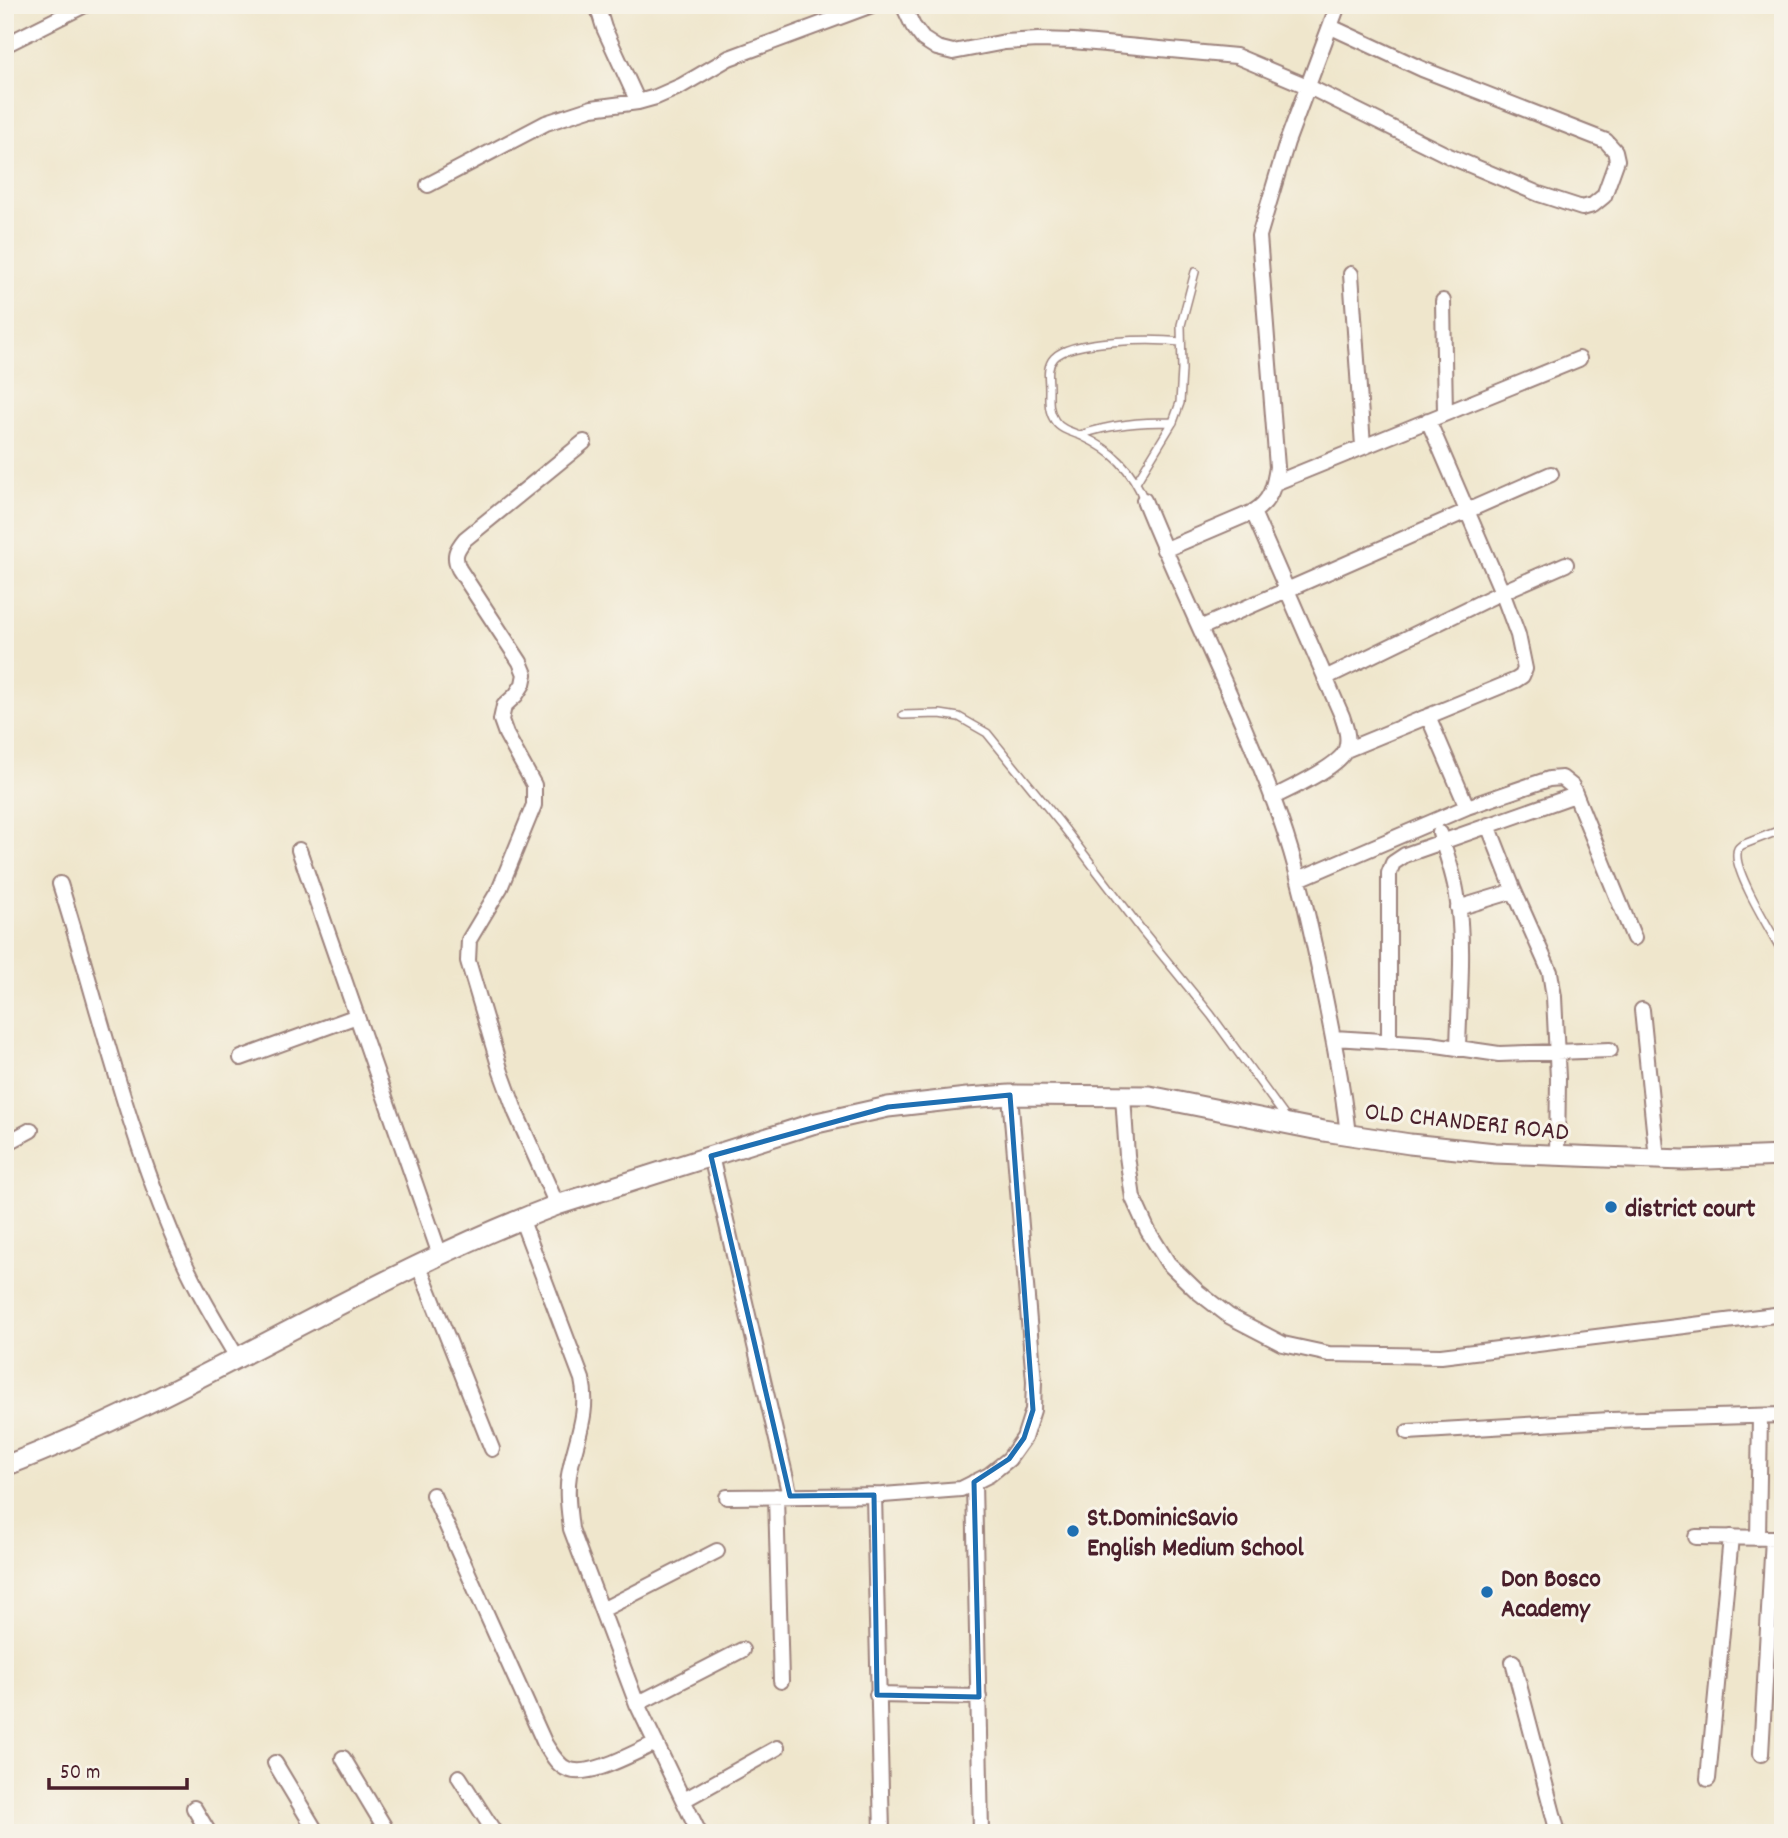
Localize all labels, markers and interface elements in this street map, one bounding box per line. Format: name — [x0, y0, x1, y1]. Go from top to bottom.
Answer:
street label: OLD CHANDERI ROAD — [1363, 1094, 1571, 1153]
place label: district court — [1625, 1192, 1756, 1229]
marker: district court — [1603, 1199, 1619, 1215]
place label: St.DominicSavio English Medium School — [1087, 1501, 1305, 1568]
marker: St.DominicSavio English Medium School — [1065, 1523, 1081, 1539]
place label: Don Bosco Academy — [1501, 1562, 1601, 1629]
marker: Don Bosco Academy — [1479, 1584, 1495, 1600]
scale bar — [49, 1747, 187, 1791]
text: 50 m — [60, 1759, 100, 1789]

